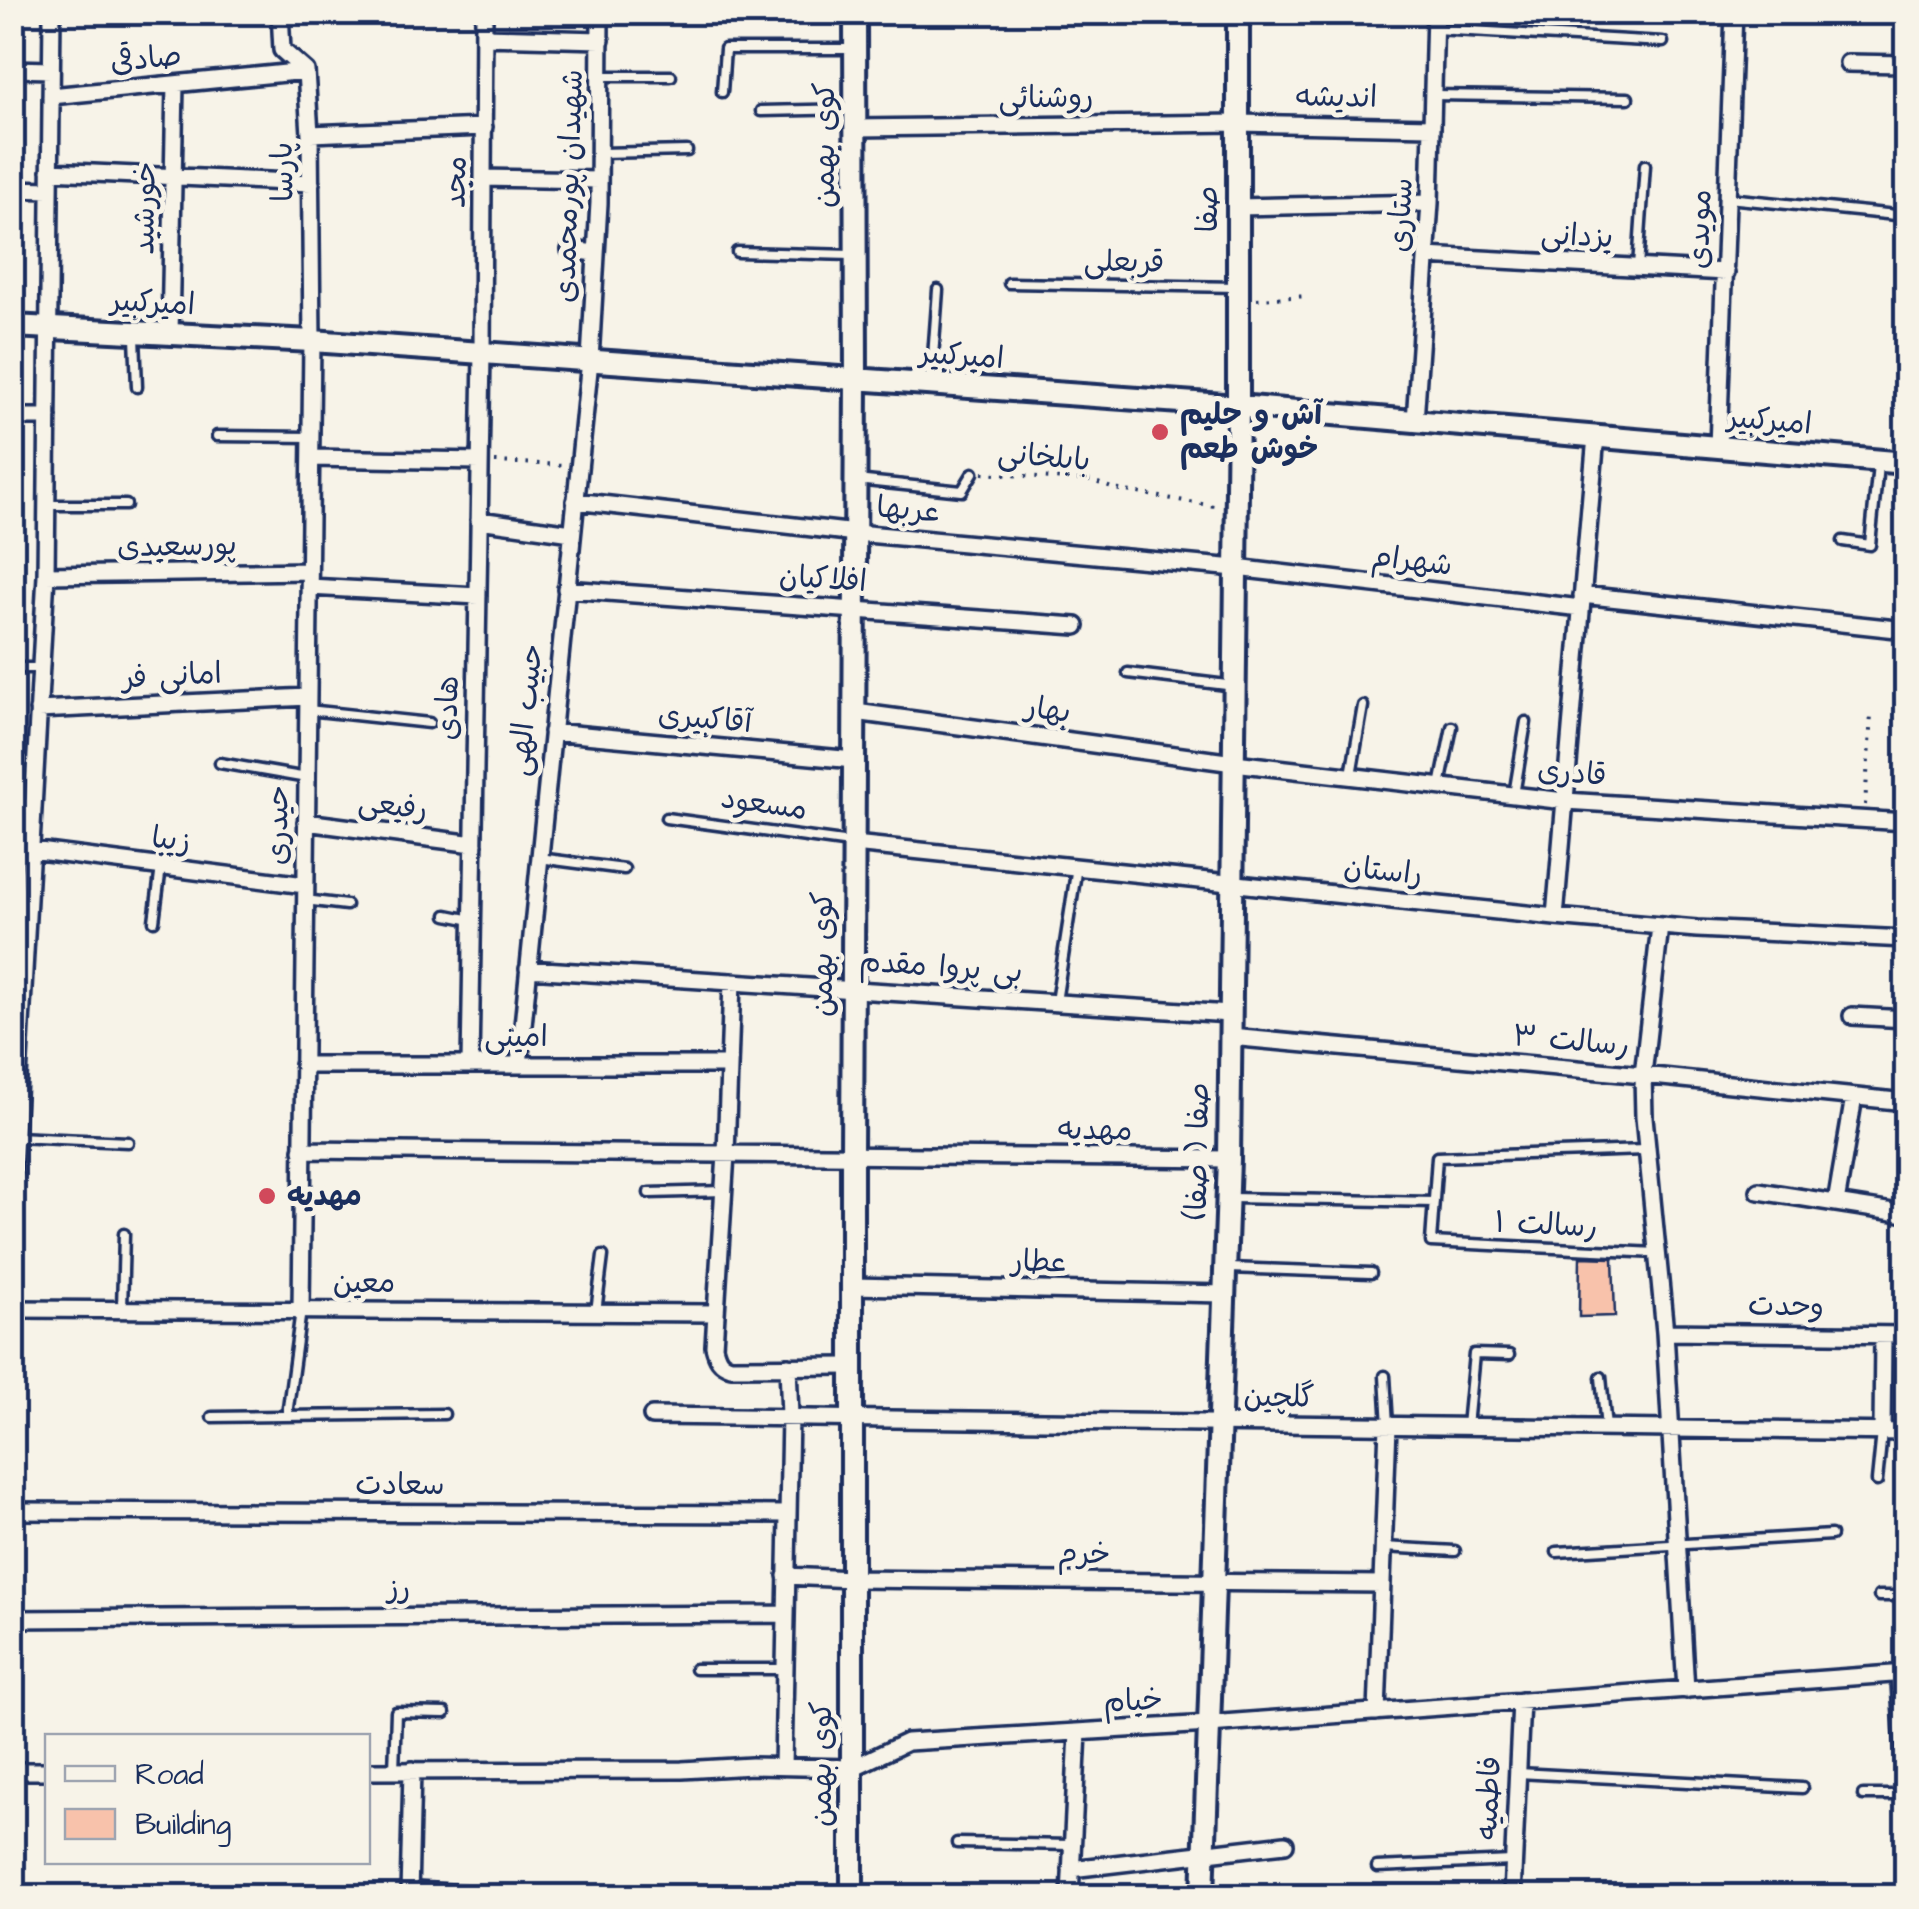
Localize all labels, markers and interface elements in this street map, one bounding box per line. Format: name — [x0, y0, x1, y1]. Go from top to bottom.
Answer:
street label: صادقی — [108, 34, 184, 84]
street label: شهیدان پورمحمدی — [544, 69, 594, 303]
street label: اندیشه — [1294, 75, 1378, 119]
street label: روشنائی — [998, 76, 1094, 120]
street label: کوی بهمن — [804, 82, 846, 208]
street label: پارسا — [261, 142, 305, 202]
street label: مجد — [435, 155, 477, 209]
street label: خورشید — [123, 161, 167, 255]
street label: ستاری — [1378, 177, 1424, 253]
street label: صفا — [1187, 186, 1229, 232]
street label: مویدی — [1678, 188, 1722, 270]
street label: یزدانی — [1540, 213, 1614, 259]
street label: قربعلی — [1083, 240, 1165, 284]
street label: امیرکبیر — [107, 280, 196, 326]
street label: امیرکبیر — [916, 332, 1005, 380]
place label: آش و حلیم خوش طعم — [1180, 394, 1324, 470]
street label: امیرکبیر — [1723, 396, 1814, 446]
marker: آش و حلیم خوش طعم — [1149, 421, 1171, 443]
street label: بابلخانی — [996, 432, 1092, 482]
street label: عربها — [874, 486, 942, 534]
street label: پورسعیدی — [117, 524, 237, 568]
street label: شهرام — [1369, 535, 1455, 588]
street label: افلاکیان — [778, 555, 868, 603]
street label: حبیب الهی — [498, 642, 554, 778]
street label: امانی فر — [118, 652, 223, 700]
street label: هادی — [426, 675, 470, 741]
street label: بهار — [1020, 686, 1073, 734]
street label: آقاکبیری — [656, 694, 755, 744]
street label: قادری — [1536, 749, 1608, 797]
street label: مسعود — [718, 777, 810, 831]
street label: رفیعی — [356, 781, 430, 831]
street label: حیدری — [256, 785, 300, 865]
street label: زیبا — [149, 817, 193, 863]
street label: راستان — [1342, 846, 1424, 896]
street label: کوی بهمن — [802, 891, 844, 1017]
street label: بی پروا مقدم — [858, 940, 1024, 994]
street label: رسالت ۳ — [1511, 1015, 1631, 1067]
street label: امینی — [484, 1016, 548, 1058]
street label: صفا ( صفا) — [1176, 1082, 1220, 1220]
street label: مهدیه — [1057, 1108, 1133, 1152]
place label: مهدیه — [287, 1175, 362, 1217]
marker: مهدیه — [256, 1185, 278, 1207]
street label: رسالت ۱ — [1493, 1201, 1599, 1249]
street label: عطار — [1008, 1240, 1067, 1283]
street label: معین — [333, 1262, 395, 1304]
street label: وحدت — [1748, 1284, 1824, 1328]
street label: گلچین — [1243, 1375, 1315, 1419]
street label: سعادت — [355, 1464, 445, 1506]
street label: خرم — [1057, 1533, 1111, 1576]
street label: رز — [385, 1568, 410, 1610]
street label: خیام — [1102, 1678, 1164, 1724]
street label: کوی بهمن — [801, 1701, 843, 1827]
legend — [45, 1734, 370, 1864]
text: Road — [135, 1754, 204, 1796]
street label: فاطمیه — [1466, 1755, 1512, 1841]
text: Building — [135, 1804, 231, 1847]

